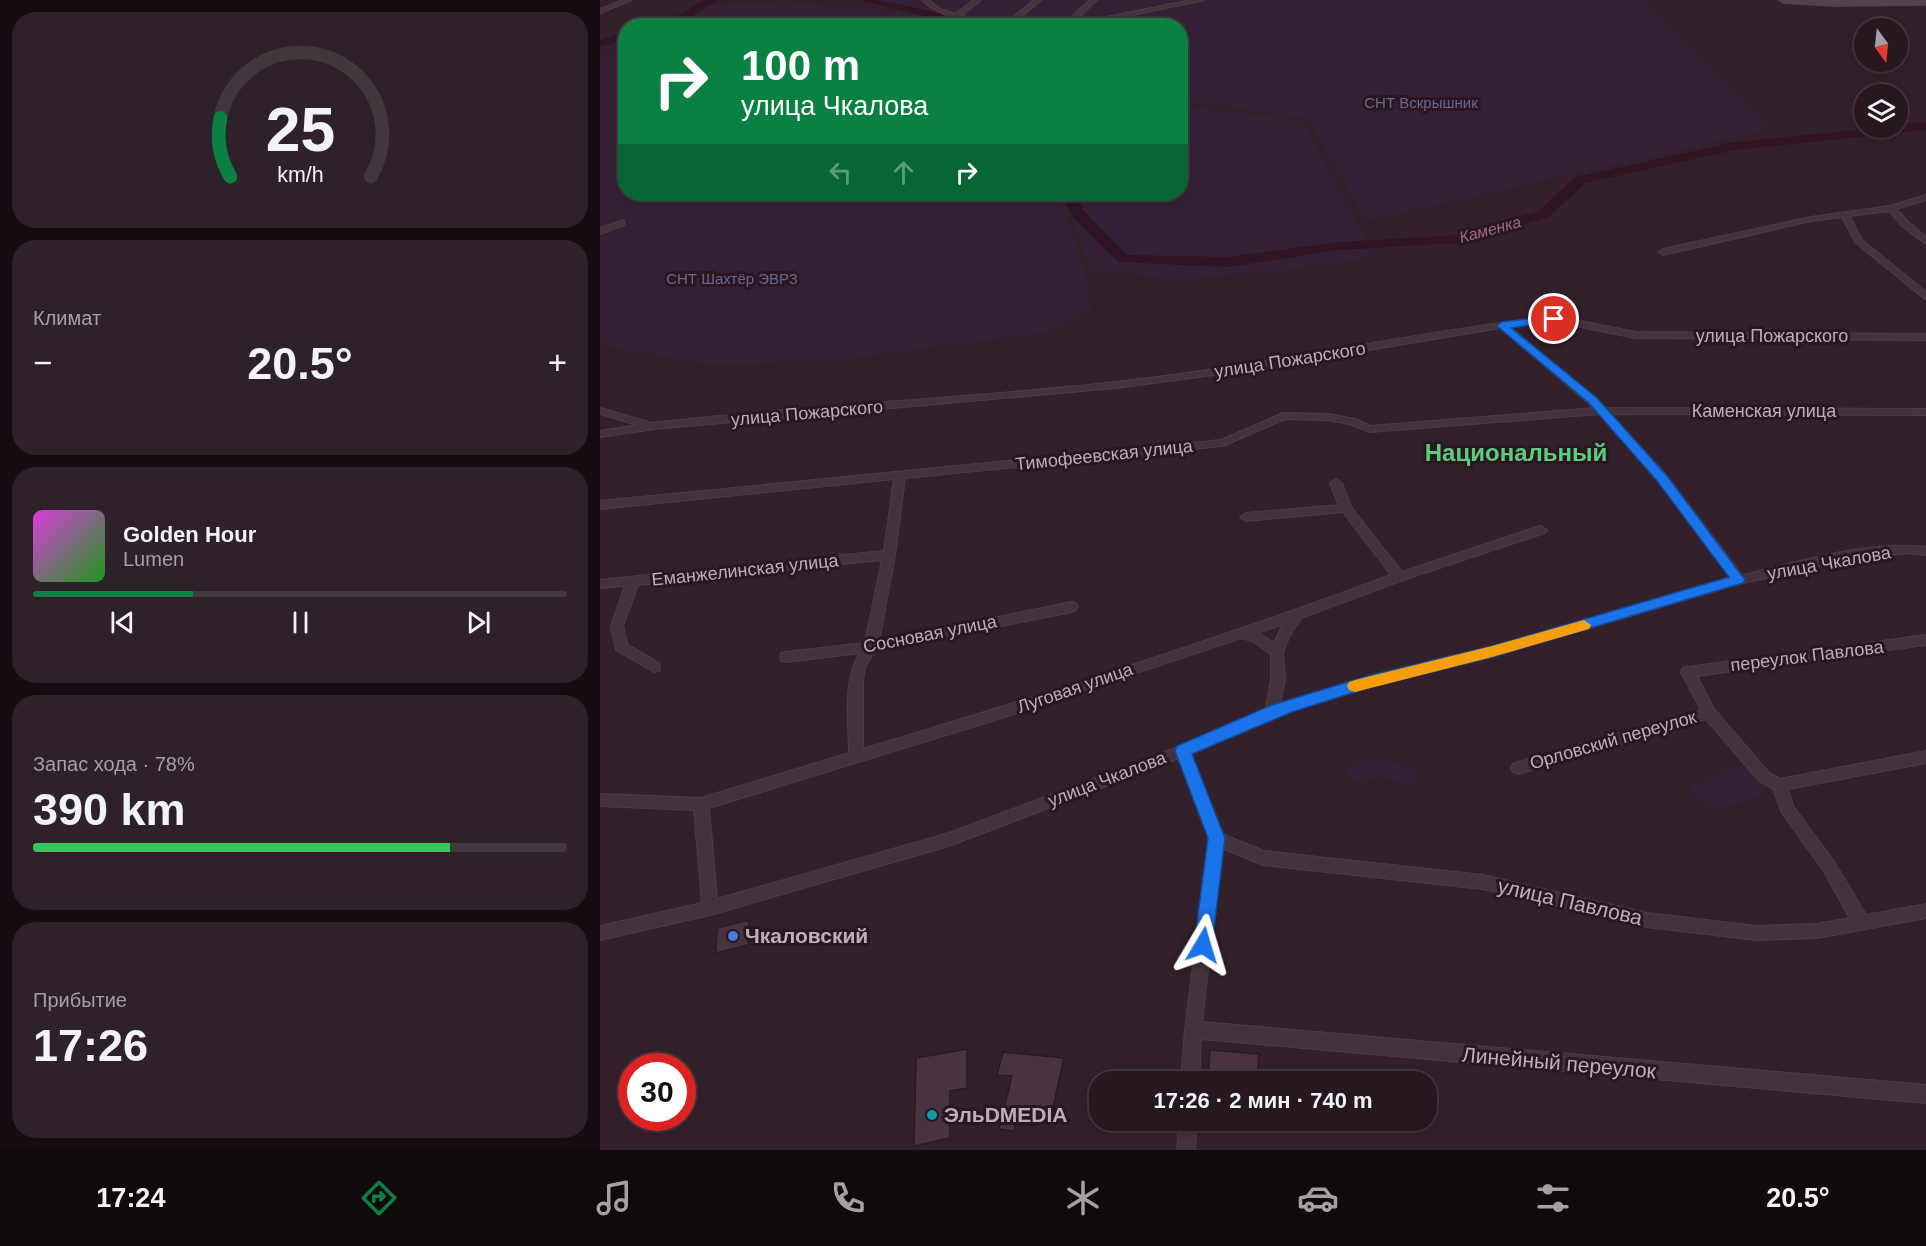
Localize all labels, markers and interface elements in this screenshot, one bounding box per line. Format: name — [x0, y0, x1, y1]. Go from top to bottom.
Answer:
north arrow — [1854, 18, 1908, 72]
map controls — [1854, 18, 1908, 138]
icon: right — [642, 42, 720, 120]
text: 100 m — [741, 42, 860, 89]
button: layers — [1854, 84, 1908, 138]
text: улица Чкалова — [741, 91, 928, 121]
park label: СНТ Вскрышник — [1364, 94, 1478, 111]
text: 25 — [265, 95, 335, 164]
icon: left — [824, 156, 857, 189]
icon: ahead — [887, 156, 920, 189]
icon: right — [950, 156, 983, 189]
text: km/h — [277, 163, 323, 187]
water label: Каменка — [1457, 213, 1523, 246]
park label: СНТ Шахтёр ЭВРЗ — [666, 270, 798, 287]
pin — [1528, 293, 1579, 344]
icon: arrive — [1537, 302, 1570, 335]
text: Климат — [33, 307, 101, 329]
street label: улица Пожарского — [1696, 326, 1848, 346]
text: 20.5° — [247, 338, 353, 389]
street label: улица Пожарского — [1213, 338, 1367, 382]
text: − — [33, 344, 52, 381]
text: + — [548, 344, 567, 381]
street label: улица Пожарского — [730, 396, 884, 430]
street label: Каменская улица — [1692, 401, 1837, 421]
street label: Тимофеевская улица — [1014, 436, 1195, 474]
district label: Национальный — [1425, 439, 1607, 466]
text: Golden Hour — [123, 522, 256, 547]
street label: улица Чкалова — [1766, 542, 1893, 584]
text: Lumen — [123, 548, 184, 570]
street label: Еманжелинская улица — [651, 550, 840, 590]
icon: previous — [106, 606, 139, 639]
icon: pause — [284, 606, 317, 639]
icon: next — [462, 606, 495, 639]
street label: Сосновая улица — [862, 611, 999, 657]
street label: переулок Павлова — [1729, 637, 1886, 675]
street label: Луговая улица — [1015, 659, 1136, 717]
street label: Орловский переулок — [1527, 707, 1699, 773]
street label: улица Чкалова — [1045, 747, 1170, 811]
text: Запас хода · 78% — [33, 753, 195, 775]
text: 390 km — [33, 784, 186, 835]
street label: улица Павлова — [1496, 874, 1645, 929]
position arrow — [1171, 913, 1235, 977]
place label: Чкаловский — [745, 924, 868, 947]
marker: Чкаловский — [726, 929, 740, 943]
text: Прибытие — [33, 989, 127, 1011]
text: 17:26 — [33, 1020, 148, 1071]
street label: Линейный переулок — [1461, 1043, 1658, 1082]
speed limit sign: 30 — [618, 1053, 696, 1131]
text: 17:26 · 2 мин · 740 m — [1153, 1088, 1373, 1113]
place label: ЭльDMEDIA — [944, 1103, 1068, 1126]
marker: ЭльDMEDIA — [925, 1108, 939, 1122]
icon: directions — [358, 1177, 400, 1219]
icon: music — [593, 1177, 635, 1219]
icon: phone — [827, 1177, 869, 1219]
icon: climate — [1062, 1177, 1104, 1219]
icon: car — [1297, 1177, 1339, 1219]
icon: filters — [1532, 1177, 1574, 1219]
text: 17:24 — [96, 1183, 165, 1213]
text: 20.5° — [1766, 1183, 1830, 1213]

